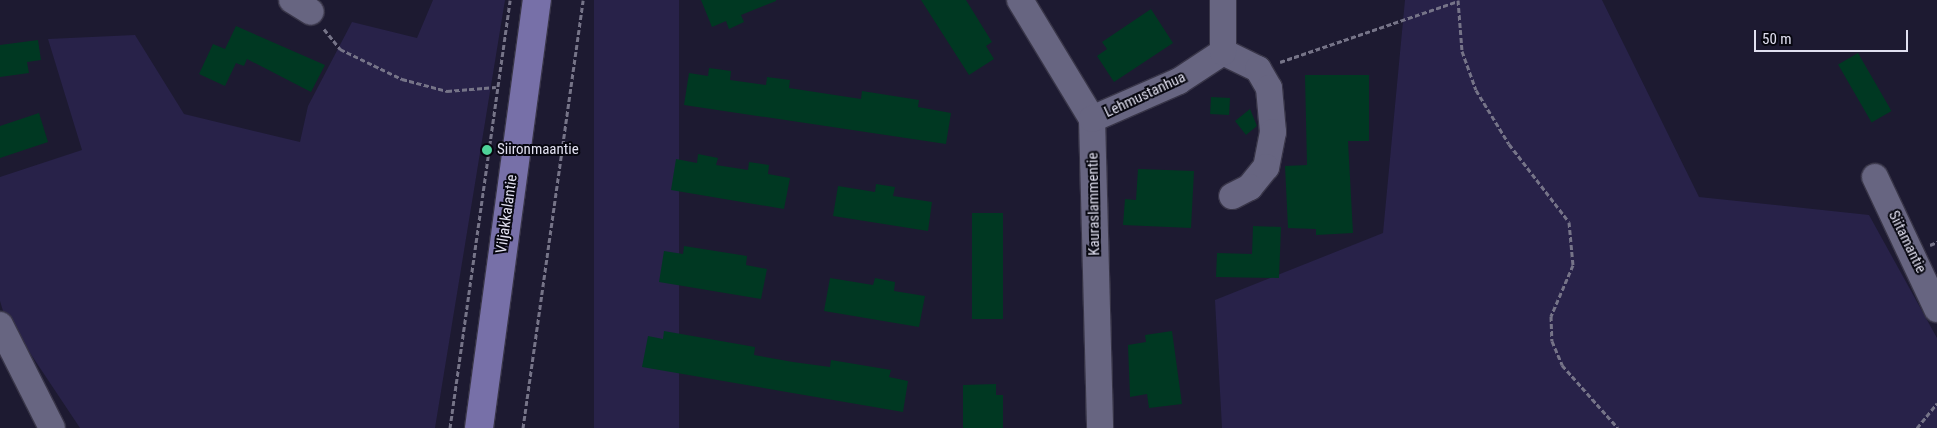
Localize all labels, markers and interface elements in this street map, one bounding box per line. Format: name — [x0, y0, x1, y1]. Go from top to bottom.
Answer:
scale bar — [1757, 20, 1911, 52]
text: 50 m — [1762, 30, 1792, 48]
street label: Lehmustanhua — [1102, 68, 1188, 122]
place label: Siironmaantie — [497, 141, 579, 159]
marker: Siironmaantie — [481, 144, 493, 156]
street label: Kauraslammentie — [1084, 152, 1104, 256]
street label: Viljakkalantie — [493, 173, 521, 255]
street label: Siitamantie — [1884, 208, 1930, 276]

